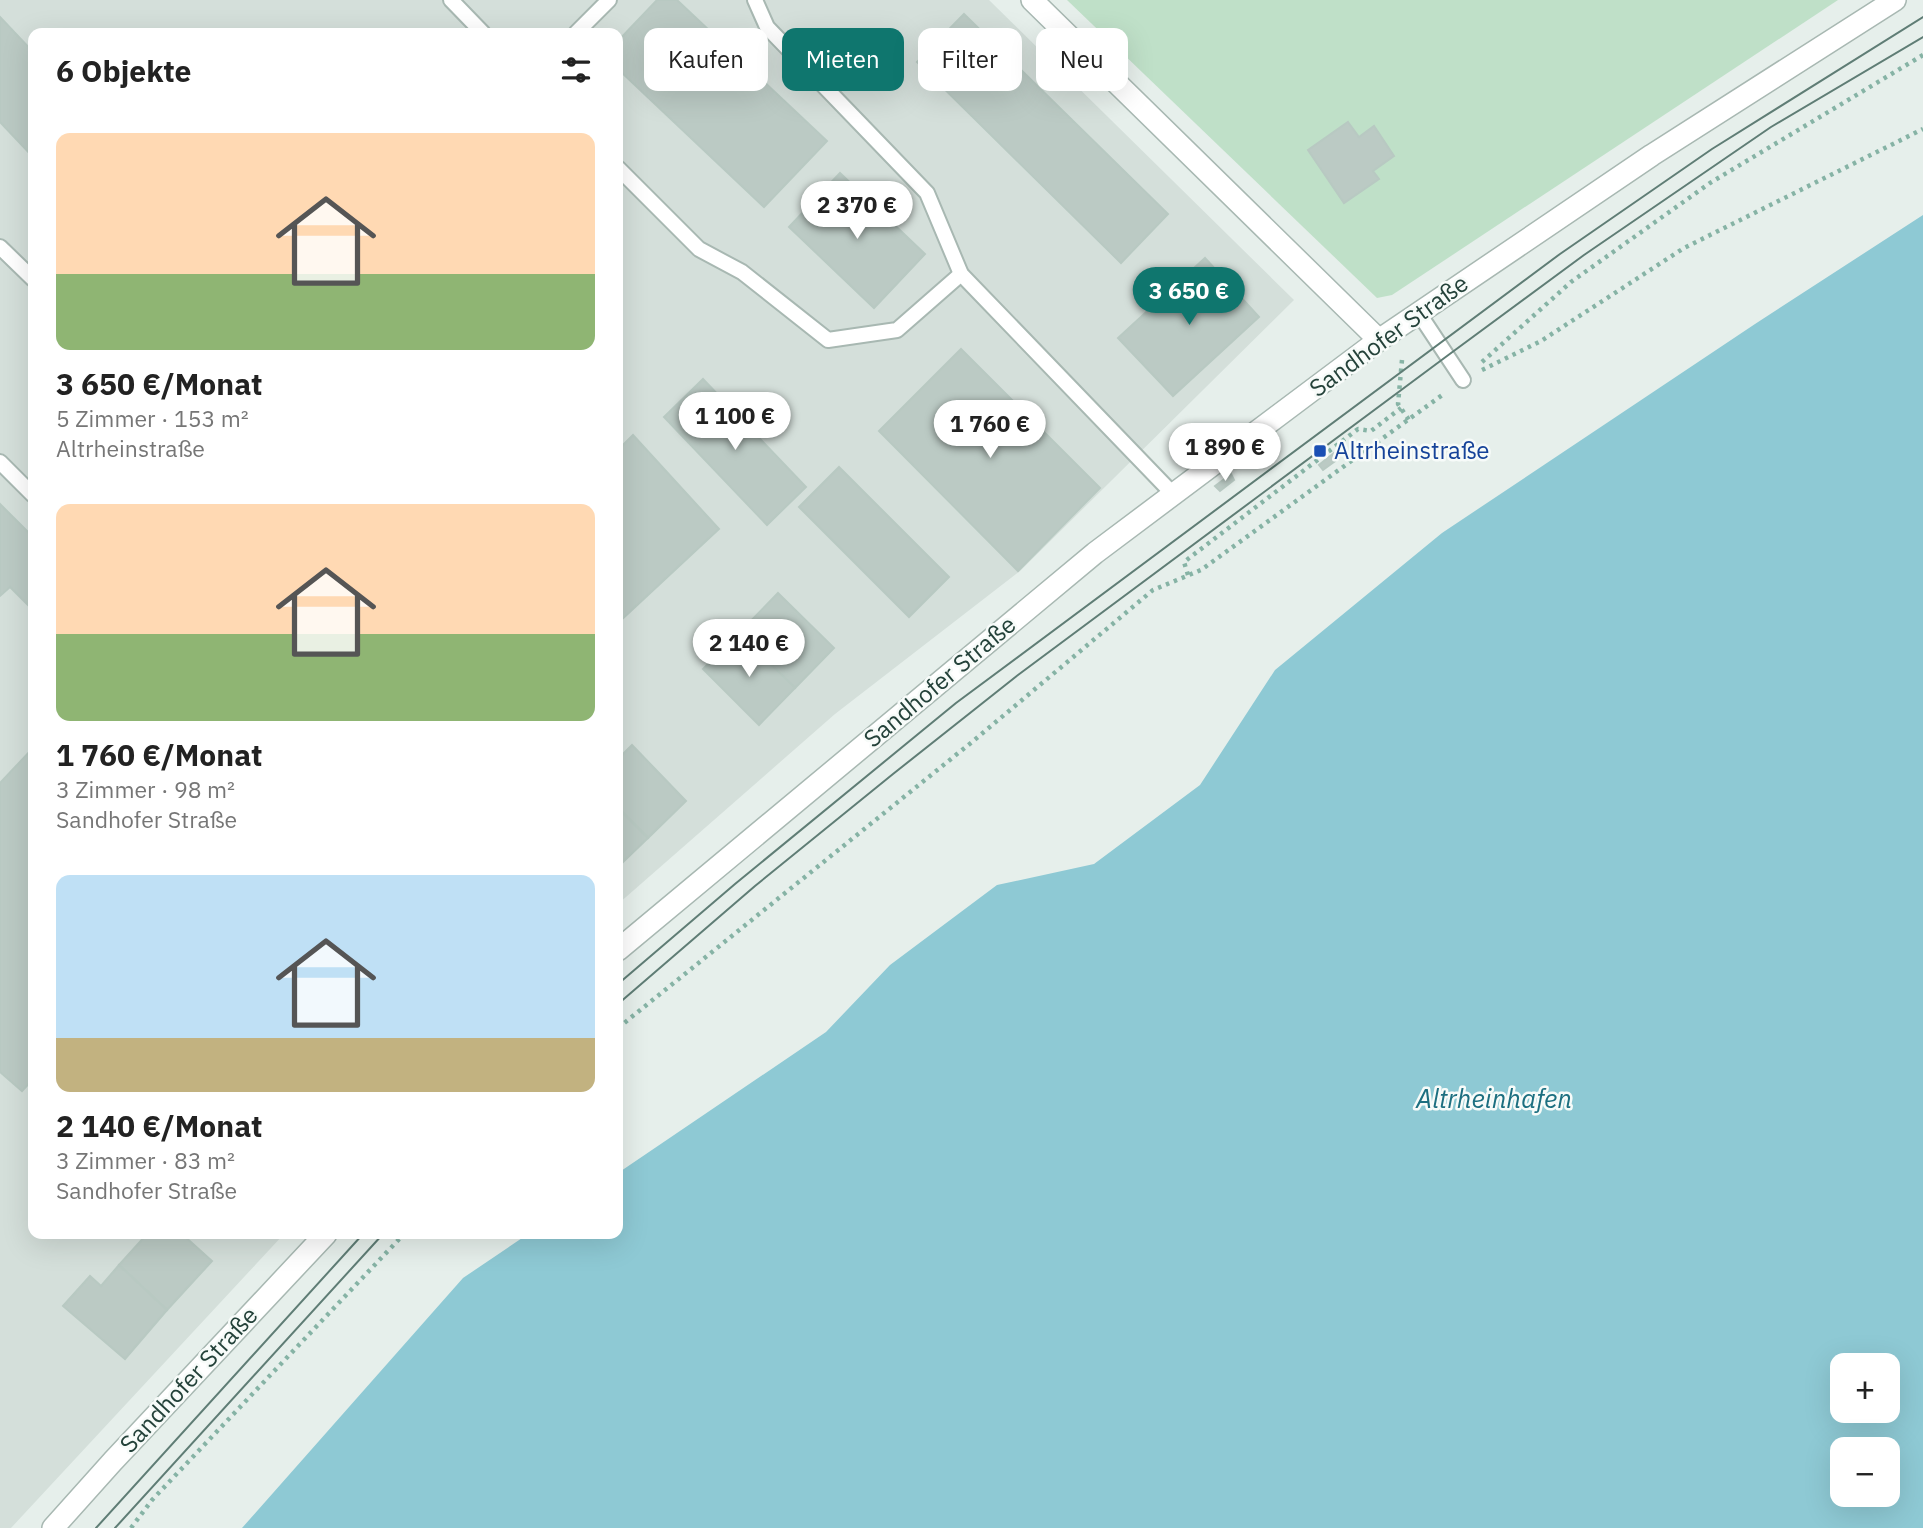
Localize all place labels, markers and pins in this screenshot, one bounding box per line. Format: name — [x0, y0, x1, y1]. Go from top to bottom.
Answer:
pin: 2 370 € — [792, 182, 922, 241]
pin: 3 650 € — [1124, 268, 1254, 327]
pin: 1 100 € — [670, 392, 800, 452]
pin: 1 760 € — [925, 400, 1055, 460]
pin: 1 890 € — [1160, 424, 1290, 483]
place label: Altrheinstraße — [1334, 434, 1489, 466]
marker: Altrheinstraße — [1312, 443, 1328, 459]
pin: 2 140 € — [684, 620, 814, 679]

